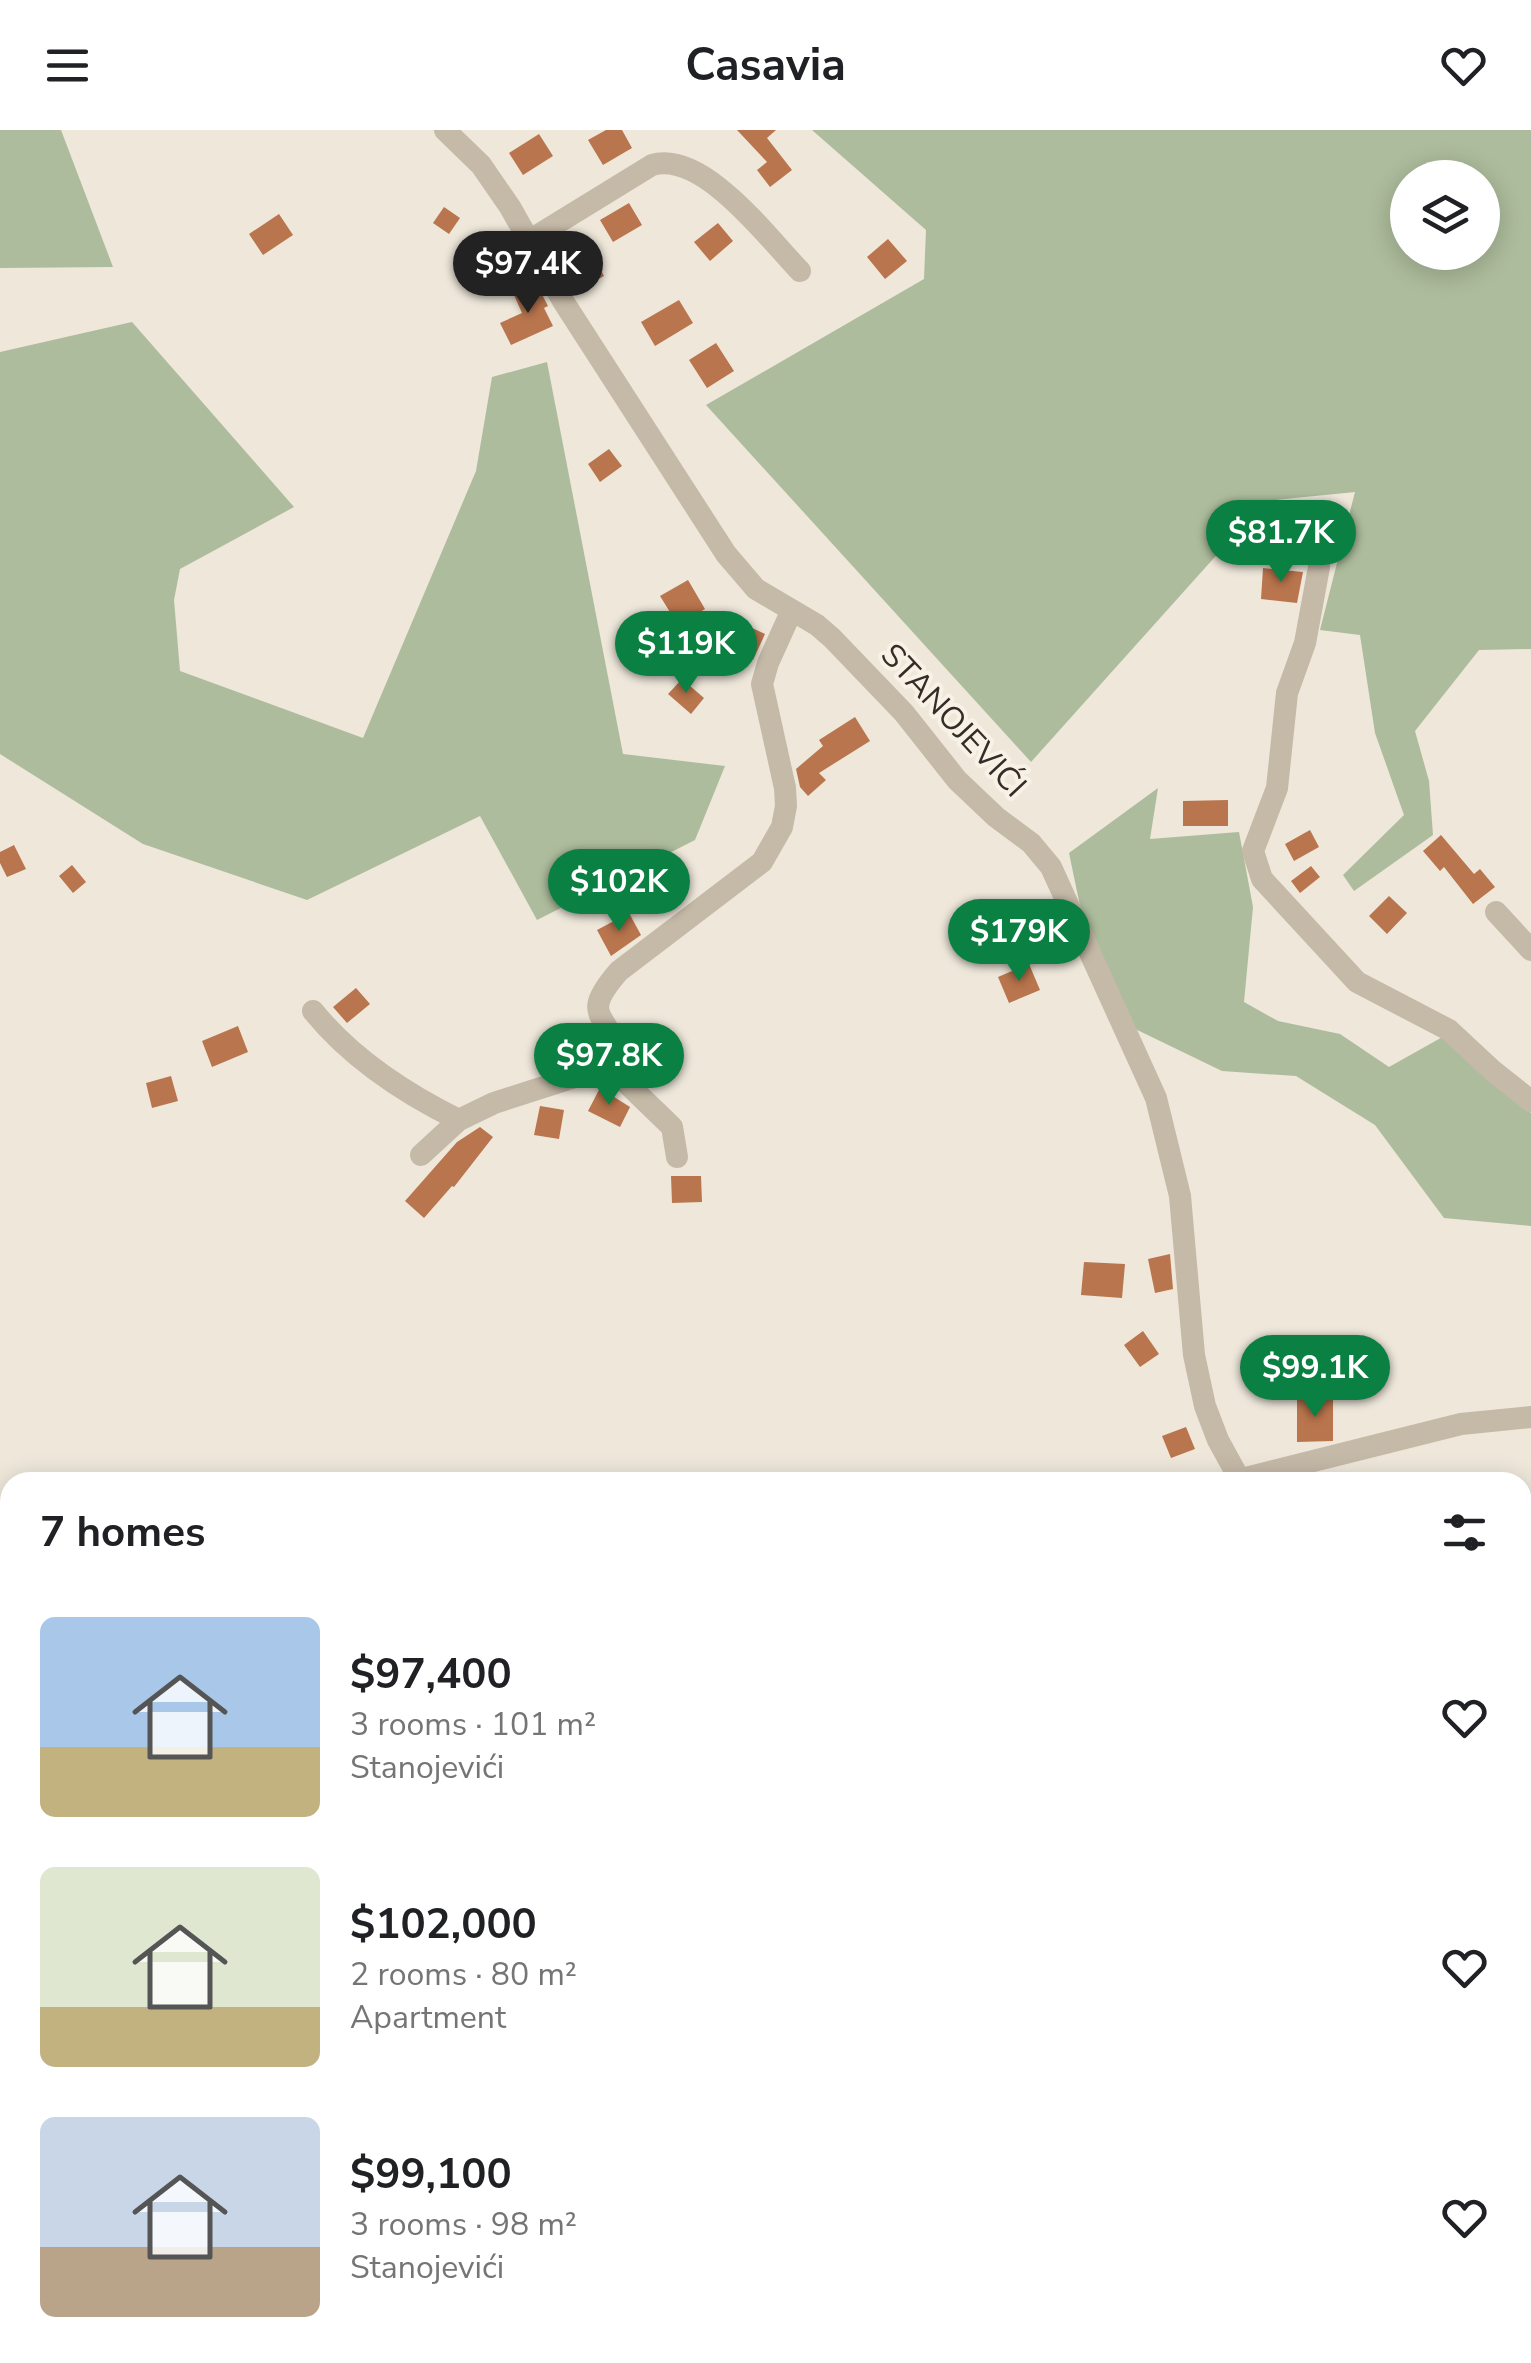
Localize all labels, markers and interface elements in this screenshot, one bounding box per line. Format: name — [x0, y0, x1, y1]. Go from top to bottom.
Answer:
text: Casavia — [685, 35, 846, 96]
icon: menu — [40, 38, 95, 93]
icon: heart — [1436, 38, 1491, 93]
map controls — [1390, 160, 1500, 270]
button: layers — [1390, 160, 1500, 270]
pin: $97.4K — [447, 231, 609, 316]
text: $97.4K — [475, 242, 581, 285]
pin: $81.7K — [1200, 500, 1362, 585]
text: $81.7K — [1228, 511, 1334, 554]
pin: $119K — [616, 611, 756, 696]
text: $119K — [637, 622, 735, 665]
street label: STANOJEVIĆI — [871, 634, 1036, 806]
pin: $102K — [549, 849, 689, 934]
text: $102K — [570, 860, 668, 903]
pin: $179K — [949, 899, 1089, 984]
text: $179K — [970, 910, 1068, 953]
pin: $97.8K — [528, 1023, 690, 1108]
text: $97.8K — [556, 1034, 662, 1077]
pin: $99.1K — [1234, 1335, 1396, 1420]
text: $99.1K — [1262, 1346, 1368, 1389]
text: 7 homes — [40, 1504, 205, 1561]
icon: filters — [1437, 1505, 1492, 1560]
text: $97,400 — [350, 1646, 512, 1703]
icon: home — [120, 1657, 240, 1777]
icon: heart — [1437, 1690, 1492, 1745]
text: 3 rooms · 101 m² — [350, 1703, 596, 1746]
text: Stanojevići — [350, 1746, 504, 1789]
text: $102,000 — [350, 1896, 537, 1953]
icon: home — [120, 1907, 240, 2027]
icon: heart — [1437, 1940, 1492, 1995]
text: 2 rooms · 80 m² — [350, 1953, 577, 1996]
text: Apartment — [350, 1996, 506, 2039]
text: $99,100 — [350, 2146, 512, 2203]
icon: home — [120, 2157, 240, 2277]
icon: heart — [1437, 2190, 1492, 2245]
text: 3 rooms · 98 m² — [350, 2203, 577, 2246]
text: Stanojevići — [350, 2246, 504, 2289]

